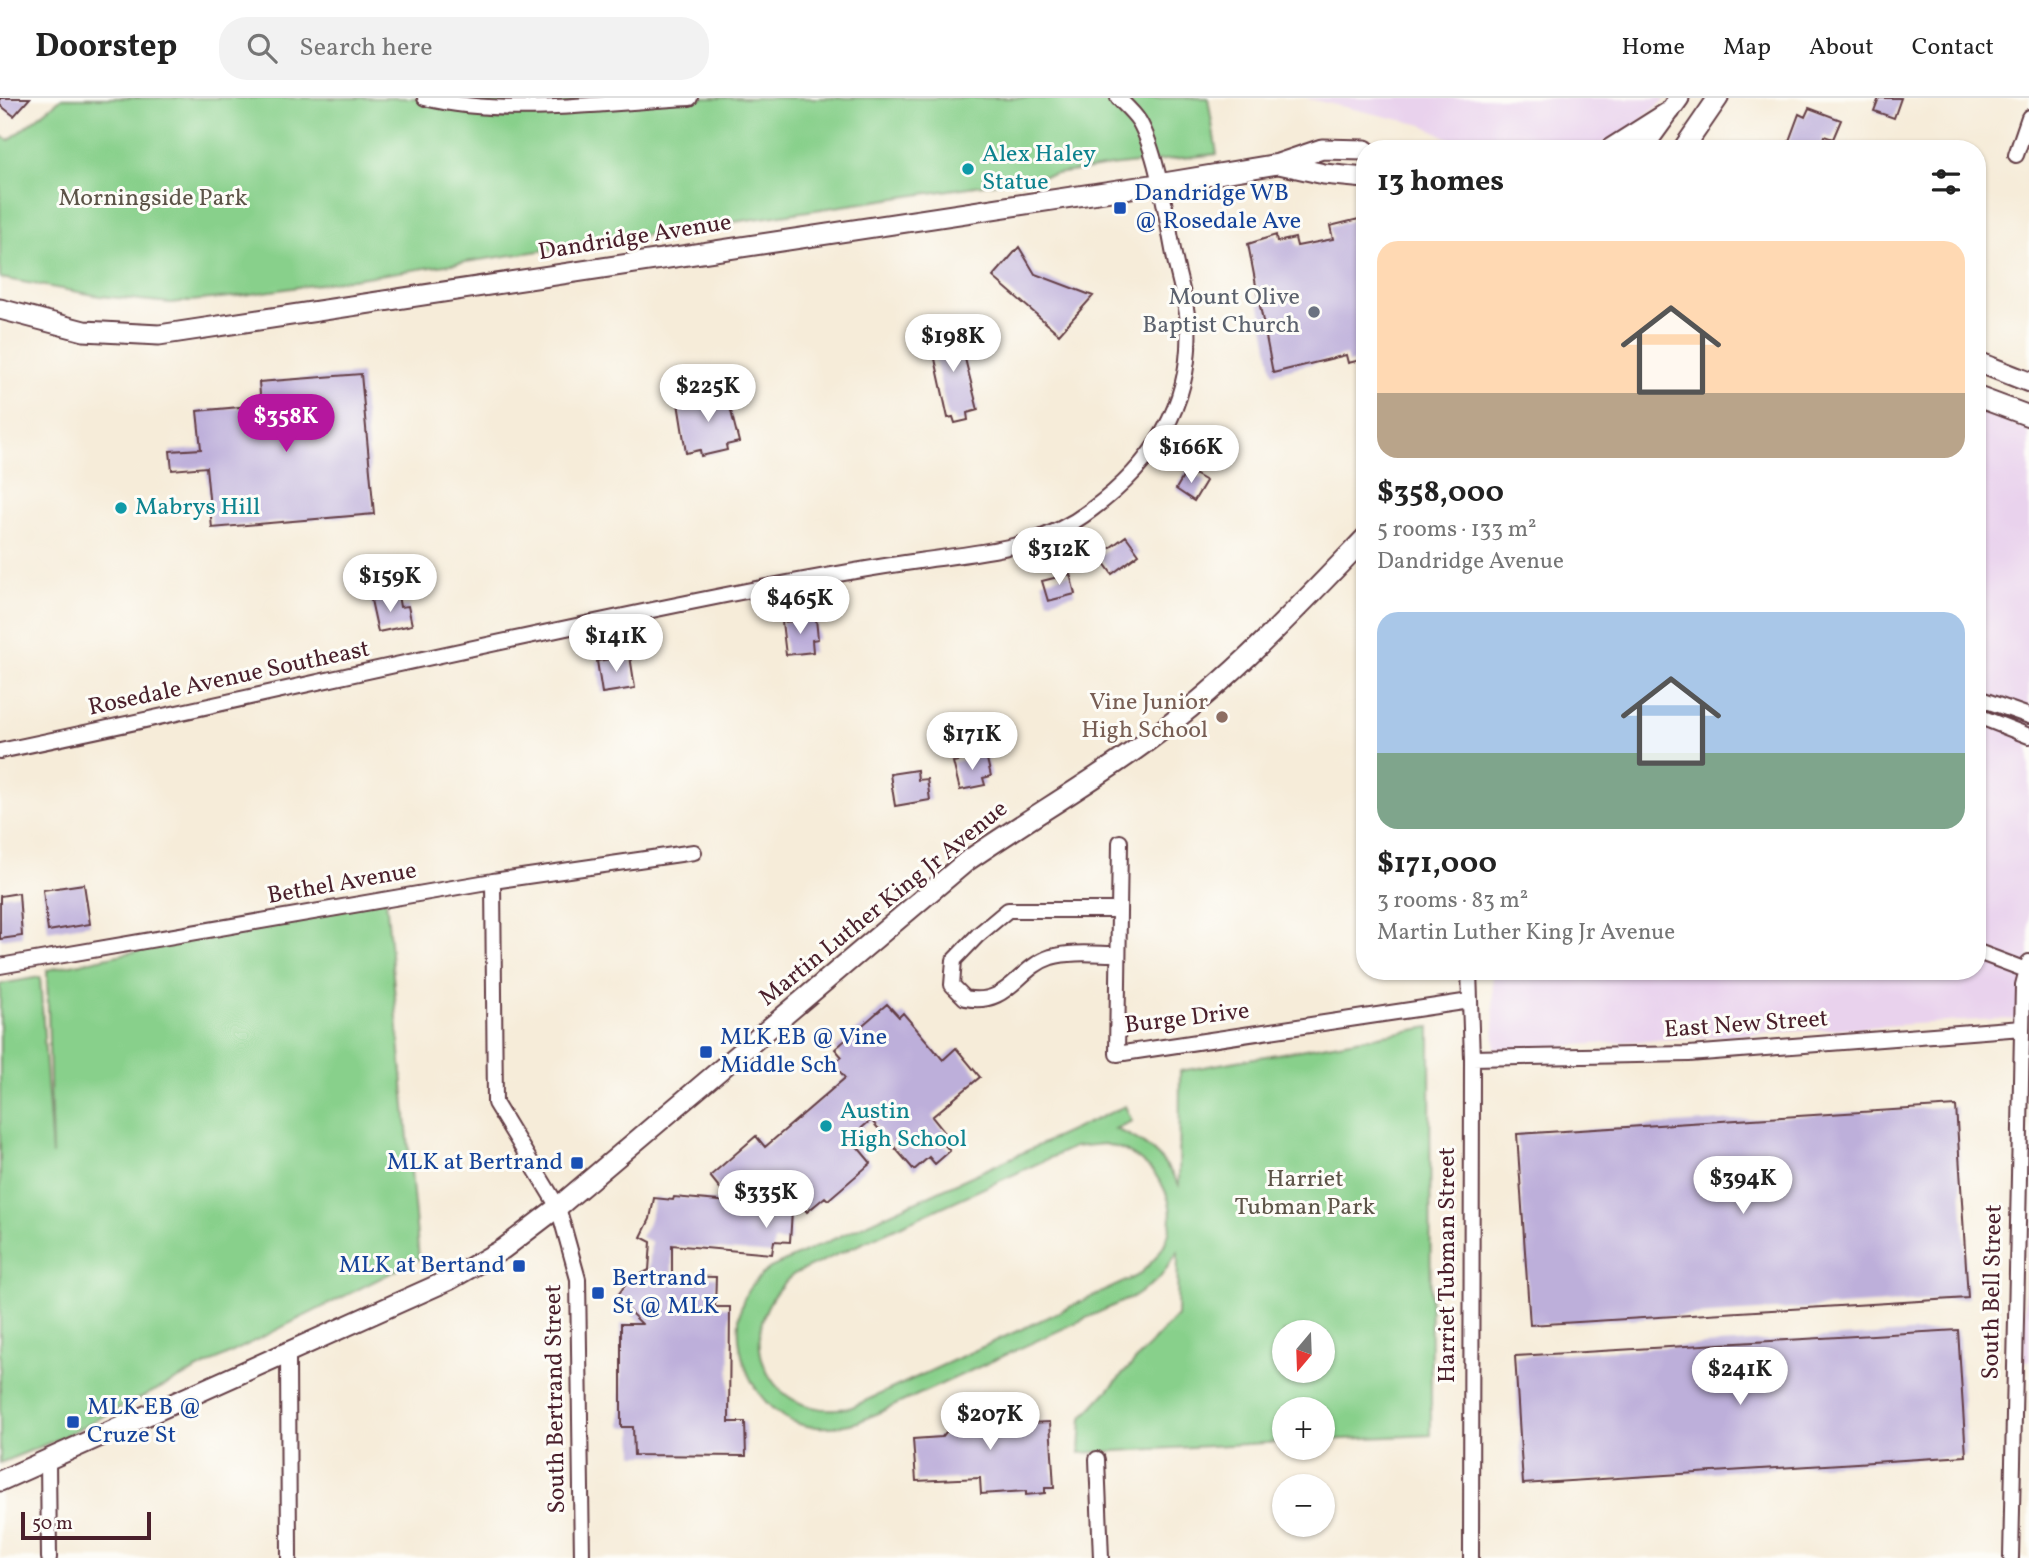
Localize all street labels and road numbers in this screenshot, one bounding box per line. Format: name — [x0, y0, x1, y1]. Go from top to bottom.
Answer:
street label: Dandridge Avenue — [536, 206, 734, 270]
street label: Rosedale Avenue Southeast — [85, 633, 373, 725]
street label: Martin Luther King Jr Avenue — [752, 793, 1016, 1015]
street label: Bethel Avenue — [265, 854, 419, 914]
street label: Burge Drive — [1123, 994, 1251, 1044]
street label: East New Street — [1663, 1002, 1829, 1048]
street label: Harriet Tubman Street — [1431, 1147, 1465, 1383]
street label: South Bell Street — [1974, 1204, 2012, 1380]
street label: South Bertrand Street — [537, 1284, 575, 1514]

